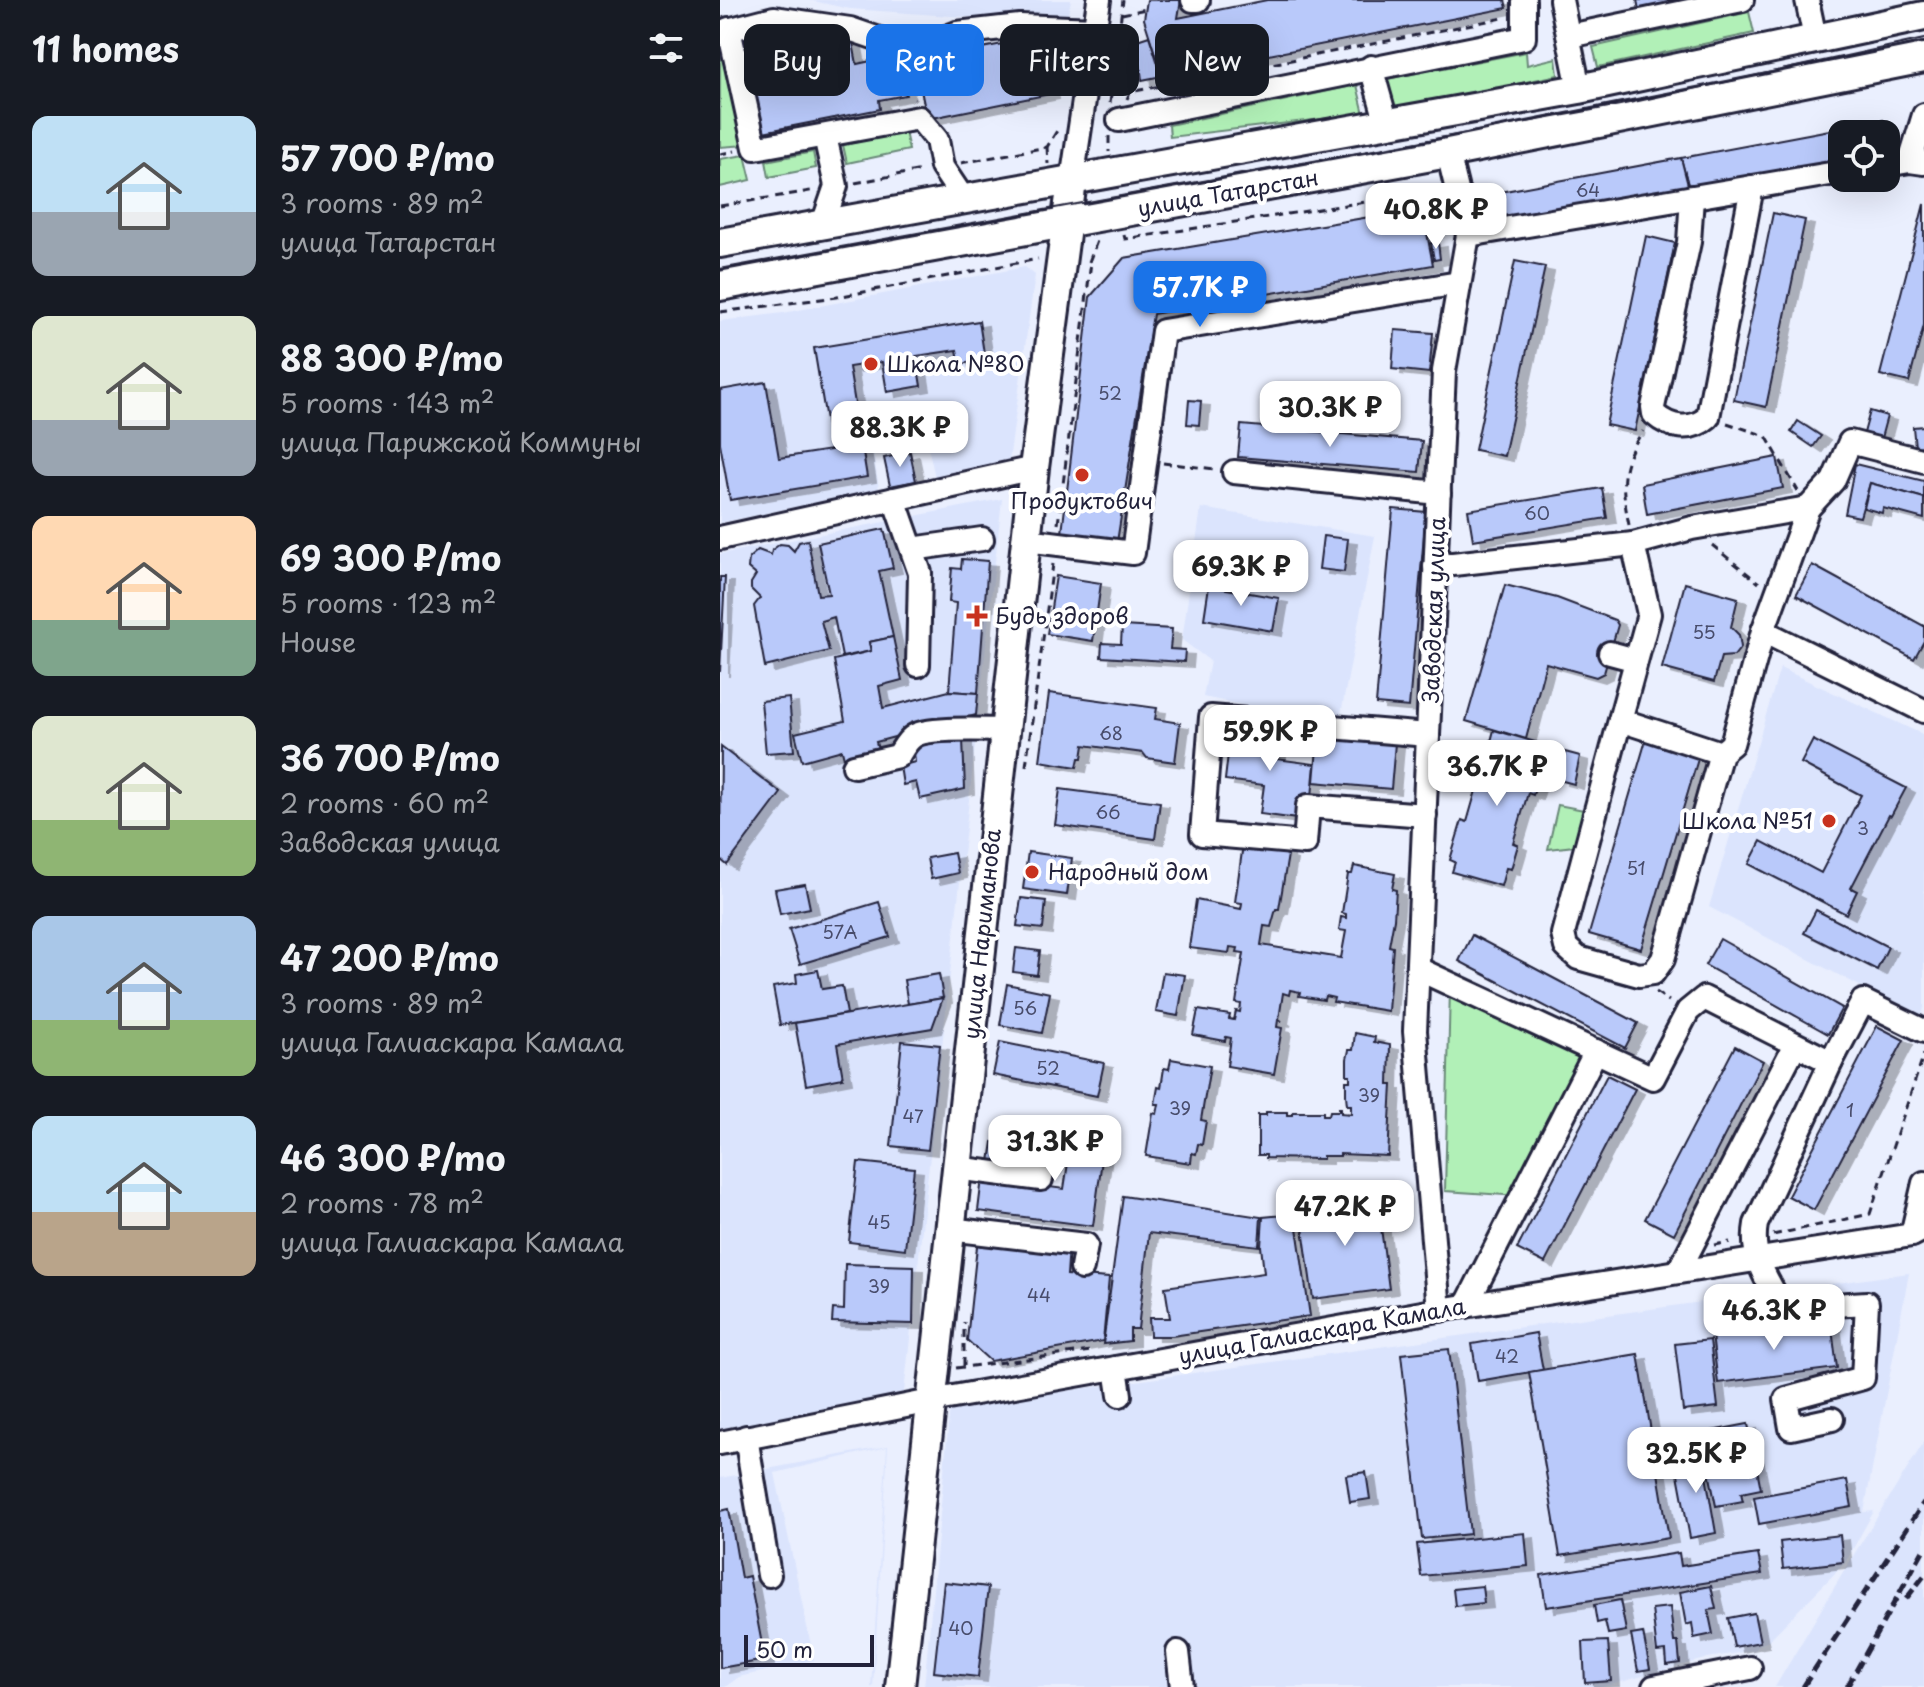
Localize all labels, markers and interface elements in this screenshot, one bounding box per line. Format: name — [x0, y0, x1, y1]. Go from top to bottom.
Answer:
text: 11 homes — [32, 22, 179, 74]
chip: Buy — [744, 24, 850, 96]
chip: Rent — [866, 24, 984, 96]
chip: Filters — [1000, 24, 1139, 96]
chip: New — [1155, 24, 1269, 96]
icon: filters — [644, 26, 688, 70]
map controls — [1828, 120, 1900, 192]
button: locate — [1828, 120, 1900, 192]
text: 57 700 ₽/mo — [280, 131, 494, 183]
icon: home — [96, 148, 192, 244]
street label: улица Татарстан — [1135, 159, 1321, 224]
house number: 64 — [1576, 176, 1600, 203]
text: 3 rooms · 89 m² — [280, 183, 484, 222]
pin: 40.8K ₽ — [1362, 183, 1510, 251]
text: 40.8K ₽ — [1383, 189, 1489, 228]
text: улица Татарстан — [280, 222, 496, 261]
pin: 57.7K ₽ — [1126, 261, 1274, 329]
text: 57.7K ₽ — [1151, 267, 1249, 306]
text: 88 300 ₽/mo — [280, 331, 503, 383]
place label: Школа №80 — [887, 346, 1024, 379]
icon: home — [96, 348, 192, 444]
marker: Школа №80 — [862, 355, 880, 373]
house number: 52 — [1098, 379, 1122, 406]
pin: 30.3K ₽ — [1256, 381, 1404, 449]
text: 5 rooms · 143 m² — [280, 383, 495, 422]
text: 30.3K ₽ — [1278, 387, 1382, 426]
pin: 88.3K ₽ — [826, 401, 974, 469]
text: 88.3K ₽ — [849, 407, 951, 446]
text: улица Парижской Коммуны — [280, 422, 642, 461]
marker: Продуктович — [1073, 466, 1091, 484]
place label: Продуктович — [1011, 483, 1153, 516]
house number: 60 — [1524, 499, 1550, 526]
street label: Заводская улица — [1413, 516, 1452, 704]
text: 69 300 ₽/mo — [280, 531, 501, 583]
pin: 69.3K ₽ — [1167, 540, 1315, 608]
text: 69.3K ₽ — [1191, 546, 1291, 585]
icon: home — [96, 548, 192, 644]
text: 5 rooms · 123 m² — [280, 583, 496, 622]
place label: Будь здоров — [995, 598, 1128, 631]
marker: Будь здоров — [966, 605, 988, 627]
house number: 55 — [1692, 618, 1716, 645]
text: House — [280, 622, 356, 661]
pin: 59.9K ₽ — [1196, 705, 1344, 773]
text: 59.9K ₽ — [1222, 711, 1318, 750]
house number: 68 — [1099, 719, 1123, 746]
text: 36 700 ₽/mo — [280, 731, 500, 783]
pin: 36.7K ₽ — [1423, 740, 1571, 808]
text: 36.7K ₽ — [1446, 746, 1548, 785]
icon: home — [96, 748, 192, 844]
text: 2 rooms · 60 m² — [280, 783, 489, 822]
house number: 66 — [1096, 798, 1120, 825]
place label: Школа №51 — [1682, 803, 1813, 836]
marker: Школа №51 — [1820, 812, 1838, 830]
house number: 3 — [1857, 814, 1869, 841]
text: Заводская улица — [280, 822, 500, 861]
street label: улица Нариманова — [953, 827, 1008, 1041]
place label: Народный дом — [1048, 854, 1209, 887]
house number: 51 — [1626, 854, 1646, 881]
marker: Народный дом — [1023, 863, 1041, 881]
house number: 57А — [822, 918, 858, 945]
text: 47 200 ₽/mo — [280, 931, 499, 983]
icon: home — [96, 948, 192, 1044]
text: 3 rooms · 89 m² — [280, 983, 484, 1022]
house number: 56 — [1013, 994, 1037, 1021]
text: улица Галиаскара Камала — [280, 1022, 624, 1061]
house number: 52 — [1036, 1054, 1060, 1081]
house number: 39 — [1358, 1081, 1380, 1108]
house number: 39 — [1169, 1094, 1191, 1121]
house number: 1 — [1846, 1096, 1854, 1123]
house number: 47 — [902, 1102, 924, 1129]
pin: 31.3K ₽ — [981, 1115, 1129, 1183]
text: 31.3K ₽ — [1006, 1121, 1104, 1160]
text: 46 300 ₽/mo — [280, 1131, 506, 1183]
icon: home — [96, 1148, 192, 1244]
pin: 47.2K ₽ — [1271, 1180, 1419, 1248]
text: 2 rooms · 78 m² — [280, 1183, 484, 1222]
text: 47.2K ₽ — [1294, 1186, 1396, 1225]
house number: 45 — [868, 1208, 891, 1235]
text: улица Галиаскара Камала — [280, 1222, 624, 1261]
house number: 39 — [868, 1272, 890, 1299]
house number: 44 — [1027, 1281, 1051, 1308]
pin: 46.3K ₽ — [1700, 1284, 1848, 1352]
street label: улица Галиаскара Камала — [1176, 1288, 1468, 1371]
text: 46.3K ₽ — [1722, 1290, 1826, 1329]
house number: 42 — [1495, 1342, 1519, 1369]
pin: 32.5K ₽ — [1622, 1427, 1770, 1495]
text: 32.5K ₽ — [1645, 1433, 1747, 1472]
house number: 40 — [948, 1614, 974, 1641]
scale bar — [744, 1631, 874, 1667]
text: 50 m — [756, 1632, 813, 1665]

